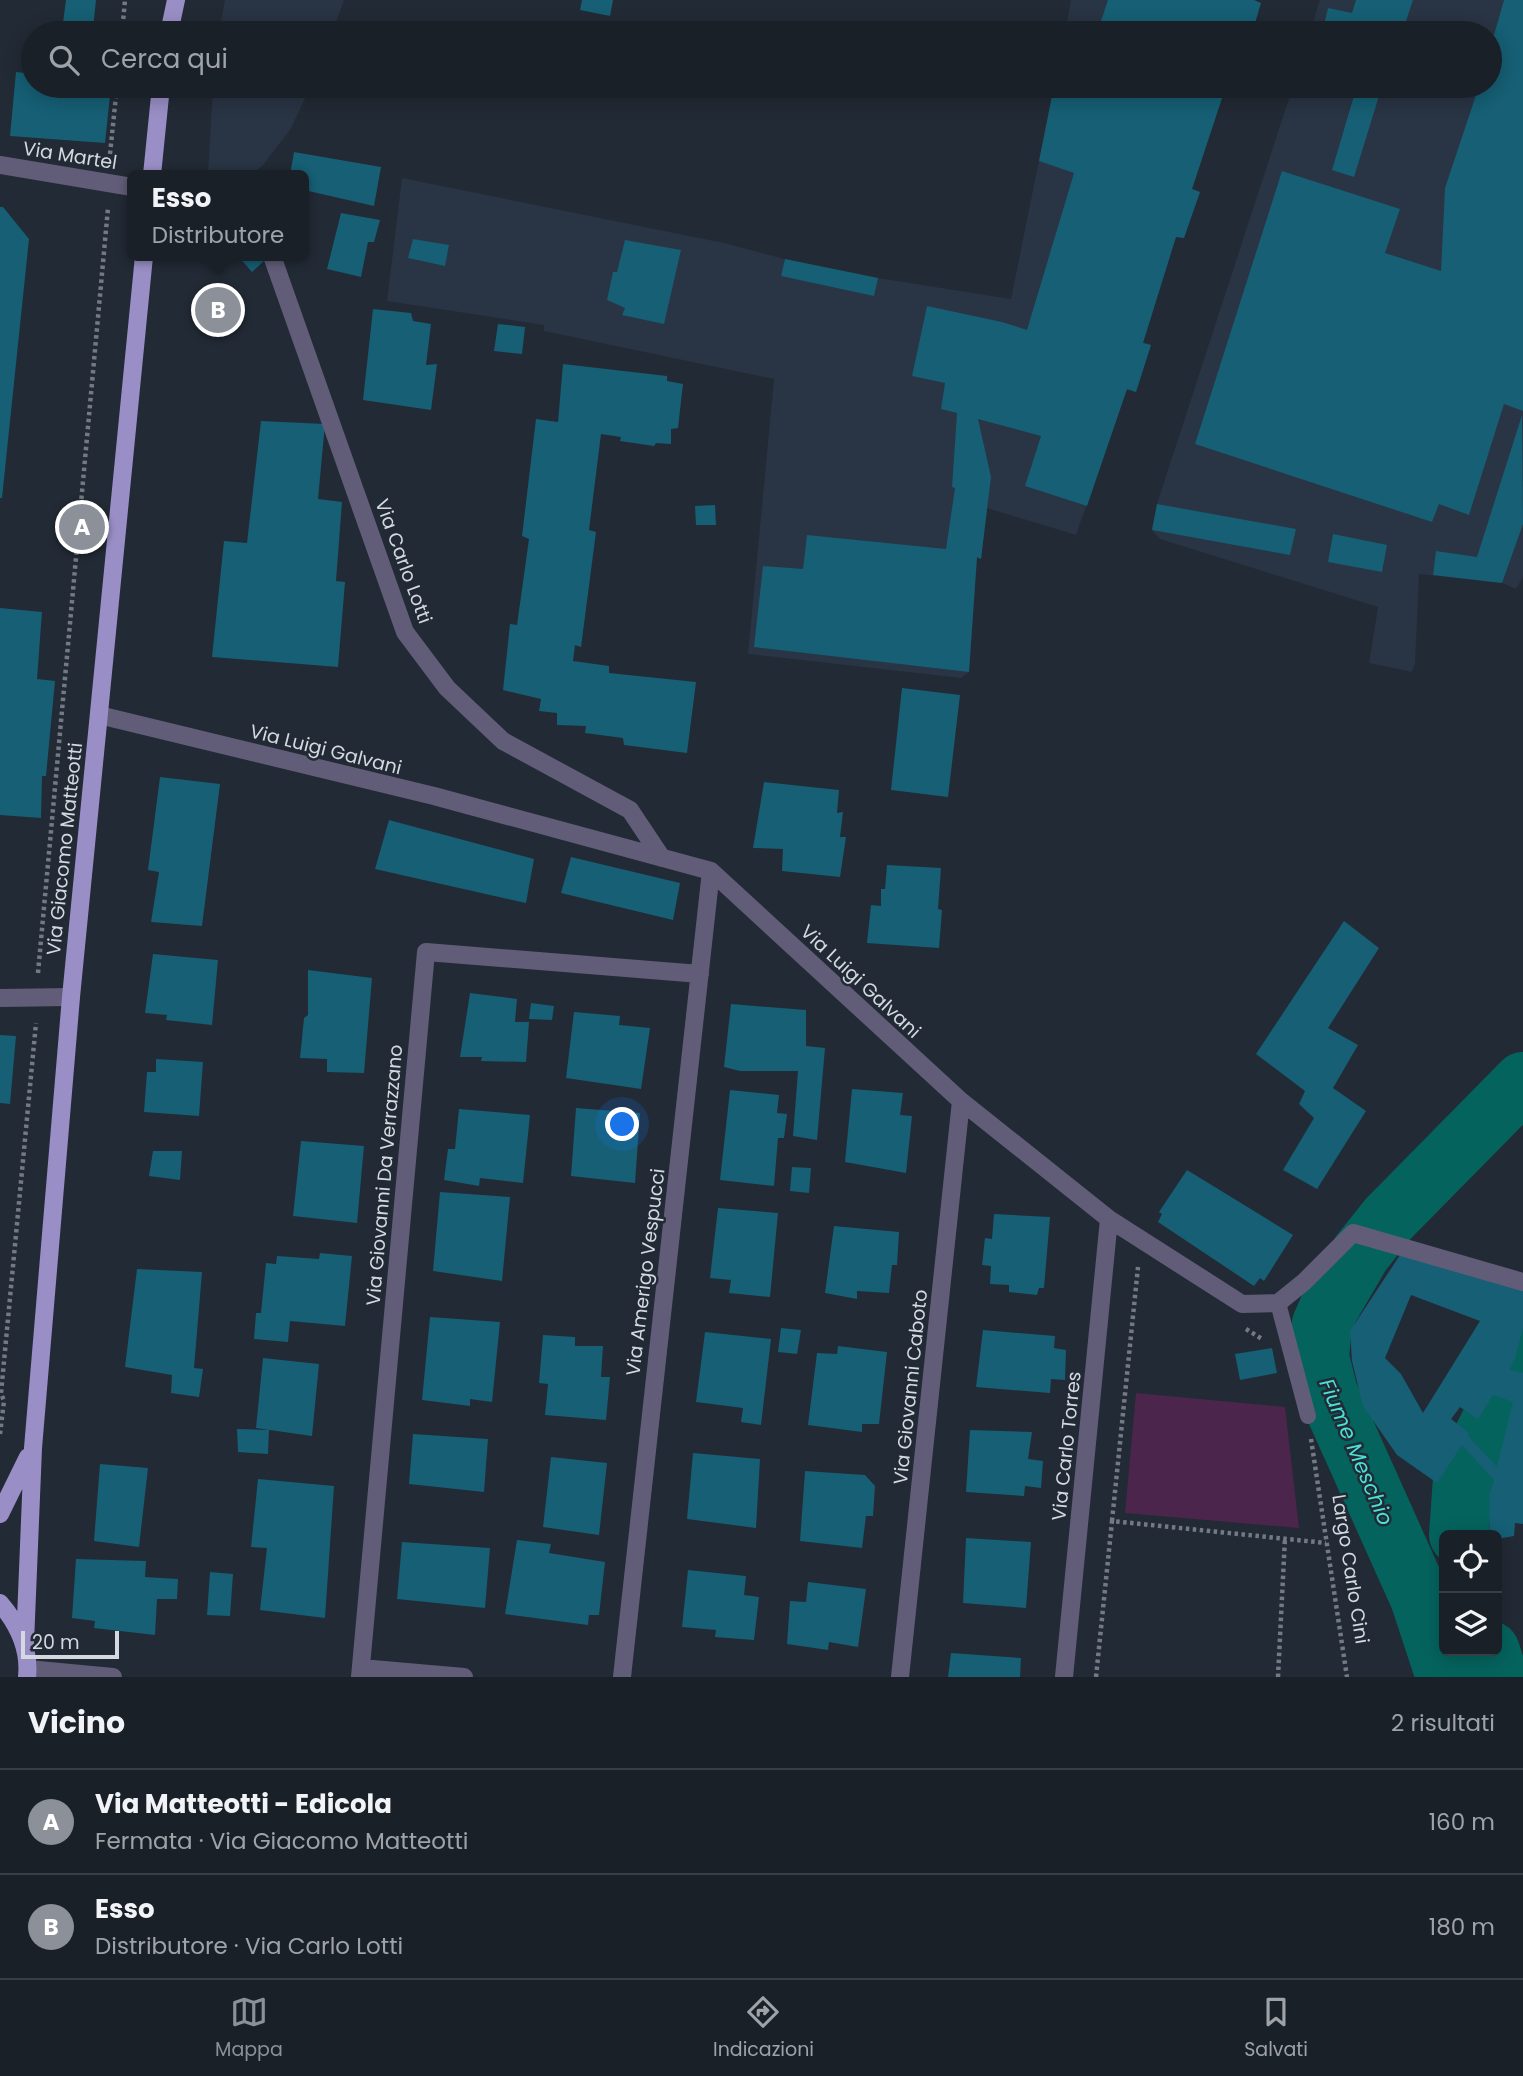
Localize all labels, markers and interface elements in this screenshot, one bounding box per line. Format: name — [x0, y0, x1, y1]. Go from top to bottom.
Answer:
search box — [21, 21, 1502, 98]
icon: search — [45, 41, 83, 79]
text: Cerca qui — [101, 41, 228, 77]
street label: Via Martel — [21, 135, 119, 176]
popup — [127, 170, 309, 261]
text: Esso — [152, 180, 211, 216]
text: Distributore — [152, 219, 284, 251]
pin: B — [195, 284, 241, 336]
street label: Via Carlo Lotti — [368, 495, 439, 627]
pin: A — [59, 501, 105, 553]
street label: Via Luigi Galvani — [247, 718, 405, 781]
street label: Via Giacomo Matteotti — [40, 741, 89, 957]
street label: Via Luigi Galvani — [795, 918, 927, 1044]
street label: Via Giovanni Da Verrazzano — [360, 1043, 409, 1307]
your location — [605, 1107, 639, 1141]
street label: Via Amerigo Vespucci — [619, 1167, 672, 1377]
street label: Via Giovanni Caboto — [887, 1288, 934, 1486]
street label: Via Carlo Torres — [1045, 1370, 1088, 1522]
water label: Fiume Meschio — [1312, 1374, 1400, 1530]
street label: Largo Carlo Cini — [1325, 1492, 1376, 1646]
map controls — [1439, 1530, 1502, 1656]
button: locate — [1439, 1530, 1502, 1593]
button: layers — [1439, 1593, 1502, 1656]
scale bar — [21, 1628, 119, 1660]
text: 20 m — [32, 1629, 80, 1656]
text: Vicino — [28, 1701, 125, 1744]
text: 2 risultati — [1391, 1707, 1495, 1739]
text: Via Matteotti - Edicola — [95, 1786, 392, 1822]
text: A — [43, 1806, 59, 1838]
text: 160 m — [1429, 1806, 1495, 1838]
text: Fermata · Via Giacomo Matteotti — [95, 1825, 468, 1857]
text: Esso — [95, 1891, 155, 1927]
text: B — [43, 1911, 59, 1943]
text: 180 m — [1429, 1911, 1495, 1943]
text: Distributore · Via Carlo Lotti — [95, 1930, 403, 1962]
tab: Mappa — [215, 1993, 283, 2064]
tab: Indicazioni — [713, 1993, 814, 2064]
tab: Salvati — [1244, 1993, 1308, 2064]

